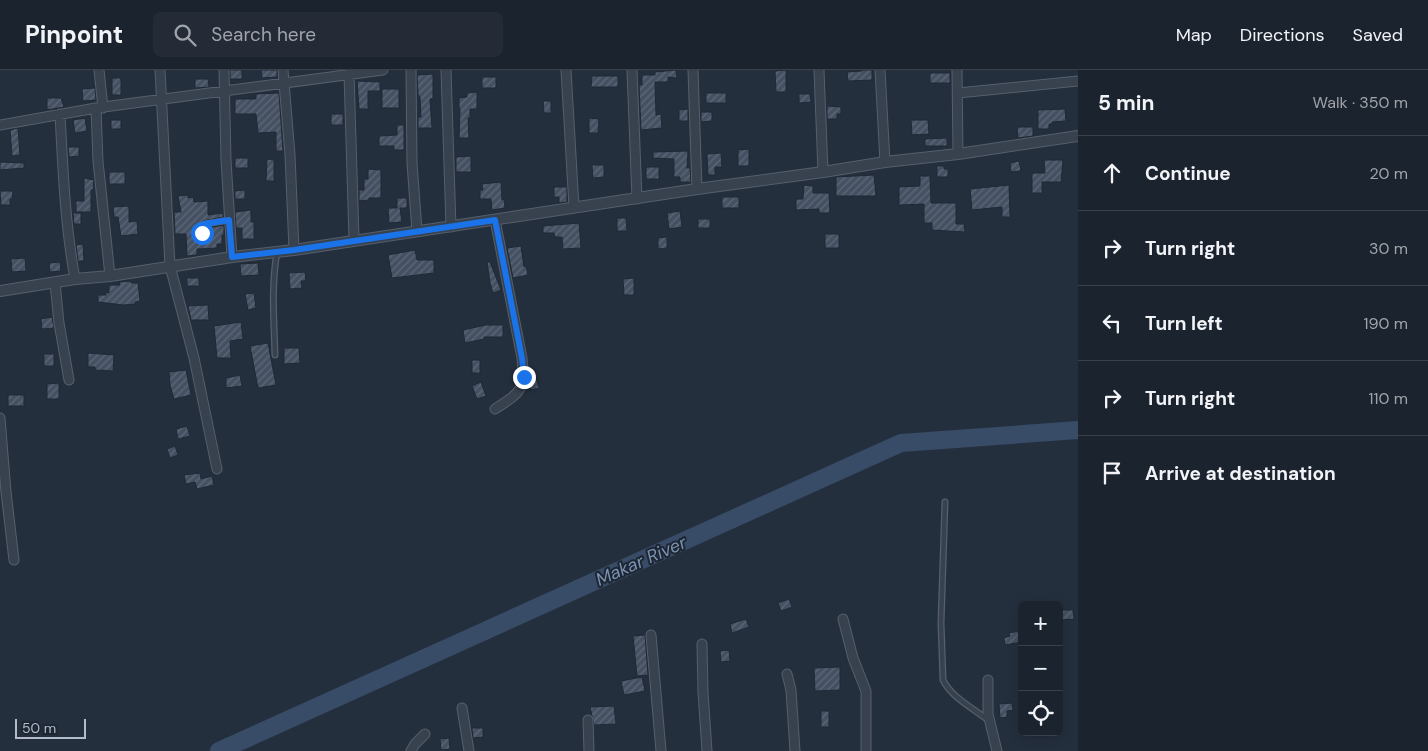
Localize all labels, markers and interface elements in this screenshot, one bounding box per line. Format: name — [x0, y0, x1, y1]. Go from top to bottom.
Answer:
search box — [153, 12, 503, 57]
text: Pinpoint — [25, 19, 123, 50]
icon: search — [171, 21, 199, 49]
text: Search here — [211, 22, 316, 47]
text: Map — [1176, 23, 1212, 47]
text: Directions — [1240, 23, 1325, 47]
text: Saved — [1353, 23, 1403, 47]
text: 5 min — [1098, 89, 1154, 117]
text: Walk · 350 m — [1313, 92, 1408, 113]
icon: ahead — [1098, 159, 1126, 187]
text: Continue — [1145, 161, 1231, 186]
text: 20 m — [1369, 163, 1408, 184]
route start — [191, 222, 214, 245]
icon: right — [1098, 234, 1126, 262]
text: Turn right — [1145, 236, 1235, 261]
text: 30 m — [1369, 238, 1408, 259]
icon: left — [1098, 309, 1126, 337]
text: Turn left — [1145, 311, 1223, 336]
text: 190 m — [1364, 313, 1408, 334]
route end — [513, 366, 536, 389]
icon: right — [1098, 384, 1126, 412]
text: Turn right — [1145, 386, 1235, 411]
text: 110 m — [1369, 388, 1408, 409]
icon: arrive — [1098, 459, 1126, 487]
text: Arrive at destination — [1145, 461, 1336, 486]
water label: Makar River — [592, 530, 691, 592]
map controls — [1018, 601, 1063, 736]
button: + — [1018, 601, 1063, 646]
button: − — [1018, 646, 1063, 691]
button: locate — [1018, 691, 1063, 736]
scale bar — [15, 716, 86, 739]
text: 50 m — [22, 719, 56, 737]

